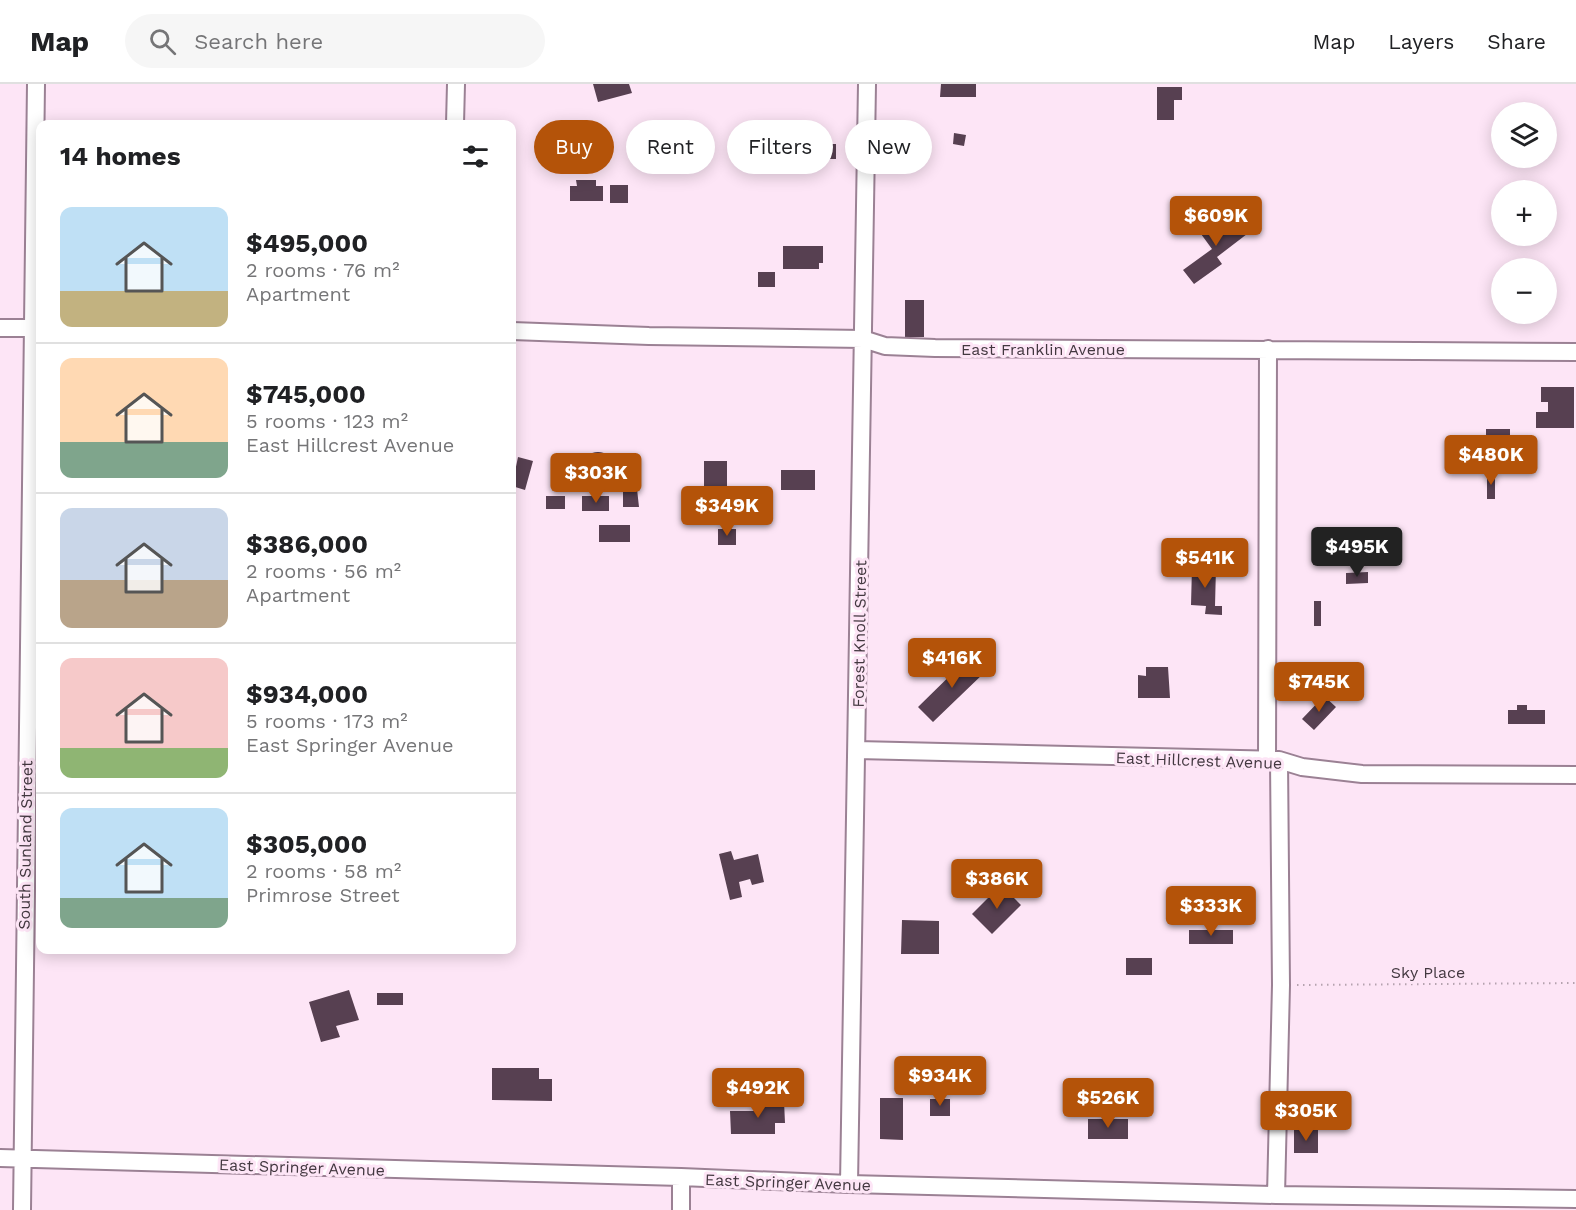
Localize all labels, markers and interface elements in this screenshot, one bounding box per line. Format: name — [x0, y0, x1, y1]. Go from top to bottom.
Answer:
search box — [125, 14, 545, 68]
text: Map — [30, 25, 89, 58]
icon: search — [146, 25, 179, 58]
text: Search here — [194, 29, 323, 54]
text: Map — [1312, 29, 1355, 54]
text: Layers — [1388, 29, 1454, 54]
text: Share — [1487, 29, 1546, 54]
map controls — [1491, 102, 1557, 324]
button: layers — [1491, 102, 1557, 168]
chip: Buy — [534, 120, 614, 174]
chip: Rent — [626, 120, 715, 174]
chip: Filters — [727, 120, 833, 174]
chip: New — [845, 120, 932, 174]
icon: filters — [459, 140, 492, 173]
text: 14 homes — [60, 141, 181, 171]
button: + — [1491, 180, 1557, 246]
pin: $609K — [1174, 196, 1258, 247]
text: $609K — [1184, 203, 1248, 227]
text: $495,000 — [246, 228, 368, 258]
icon: home — [108, 231, 180, 303]
text: 2 rooms · 76 m² — [246, 258, 399, 282]
button: − — [1491, 258, 1557, 324]
text: Apartment — [246, 282, 350, 306]
street label: East Franklin Avenue — [961, 340, 1125, 359]
text: $745,000 — [246, 379, 366, 409]
icon: home — [108, 382, 180, 454]
text: 5 rooms · 123 m² — [246, 409, 408, 433]
text: East Hillcrest Avenue — [246, 433, 454, 457]
pin: $480K — [1449, 435, 1533, 486]
text: $480K — [1458, 442, 1524, 466]
pin: $303K — [554, 453, 638, 504]
text: $303K — [564, 460, 628, 484]
pin: $349K — [685, 486, 769, 537]
text: $349K — [695, 493, 759, 517]
pin: $495K — [1315, 527, 1399, 578]
text: $386,000 — [246, 529, 368, 559]
icon: home — [108, 532, 180, 604]
text: $495K — [1325, 534, 1389, 558]
pin: $541K — [1163, 538, 1247, 589]
text: $541K — [1175, 545, 1235, 569]
text: 2 rooms · 56 m² — [246, 559, 401, 583]
street label: Forest Knoll Street — [849, 560, 870, 708]
text: Apartment — [246, 583, 350, 607]
pin: $416K — [910, 638, 994, 689]
text: $416K — [922, 645, 982, 669]
pin: $745K — [1277, 662, 1361, 713]
text: $745K — [1288, 669, 1350, 693]
text: $934,000 — [246, 679, 368, 709]
icon: home — [108, 682, 180, 754]
text: 5 rooms · 173 m² — [246, 709, 408, 733]
text: East Springer Avenue — [246, 733, 454, 757]
street label: East Hillcrest Avenue — [1115, 748, 1283, 773]
street label: South Sunland Street — [15, 760, 36, 930]
text: $305,000 — [246, 829, 367, 859]
icon: home — [108, 832, 180, 904]
text: 2 rooms · 58 m² — [246, 859, 401, 883]
pin: $386K — [955, 859, 1039, 910]
text: $386K — [965, 866, 1029, 890]
text: Primrose Street — [246, 883, 400, 907]
pin: $333K — [1169, 886, 1253, 937]
text: $333K — [1180, 893, 1242, 917]
street label: Sky Place — [1391, 963, 1465, 982]
pin: $934K — [898, 1056, 982, 1107]
text: $934K — [908, 1063, 972, 1087]
pin: $492K — [716, 1068, 800, 1119]
text: $492K — [726, 1075, 790, 1099]
pin: $526K — [1066, 1078, 1150, 1129]
text: $526K — [1077, 1085, 1139, 1109]
pin: $305K — [1264, 1091, 1348, 1142]
text: $305K — [1275, 1098, 1337, 1122]
street label: East Springer Avenue — [219, 1155, 385, 1180]
street label: East Springer Avenue — [705, 1170, 871, 1195]

